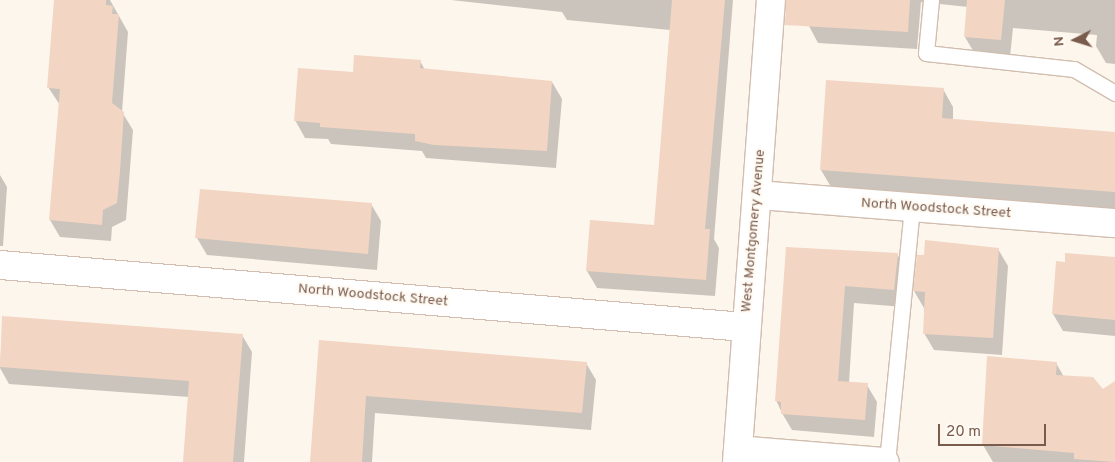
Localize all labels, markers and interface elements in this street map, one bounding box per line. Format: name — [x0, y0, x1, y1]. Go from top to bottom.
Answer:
north arrow — [1050, 15, 1100, 65]
text: N — [1051, 36, 1068, 47]
street label: West Montgomery Avenue — [738, 149, 770, 313]
street label: North Woodstock Street — [860, 195, 1012, 223]
street label: North Woodstock Street — [297, 281, 449, 311]
scale bar — [940, 414, 1048, 446]
text: 20 m — [946, 423, 981, 442]

